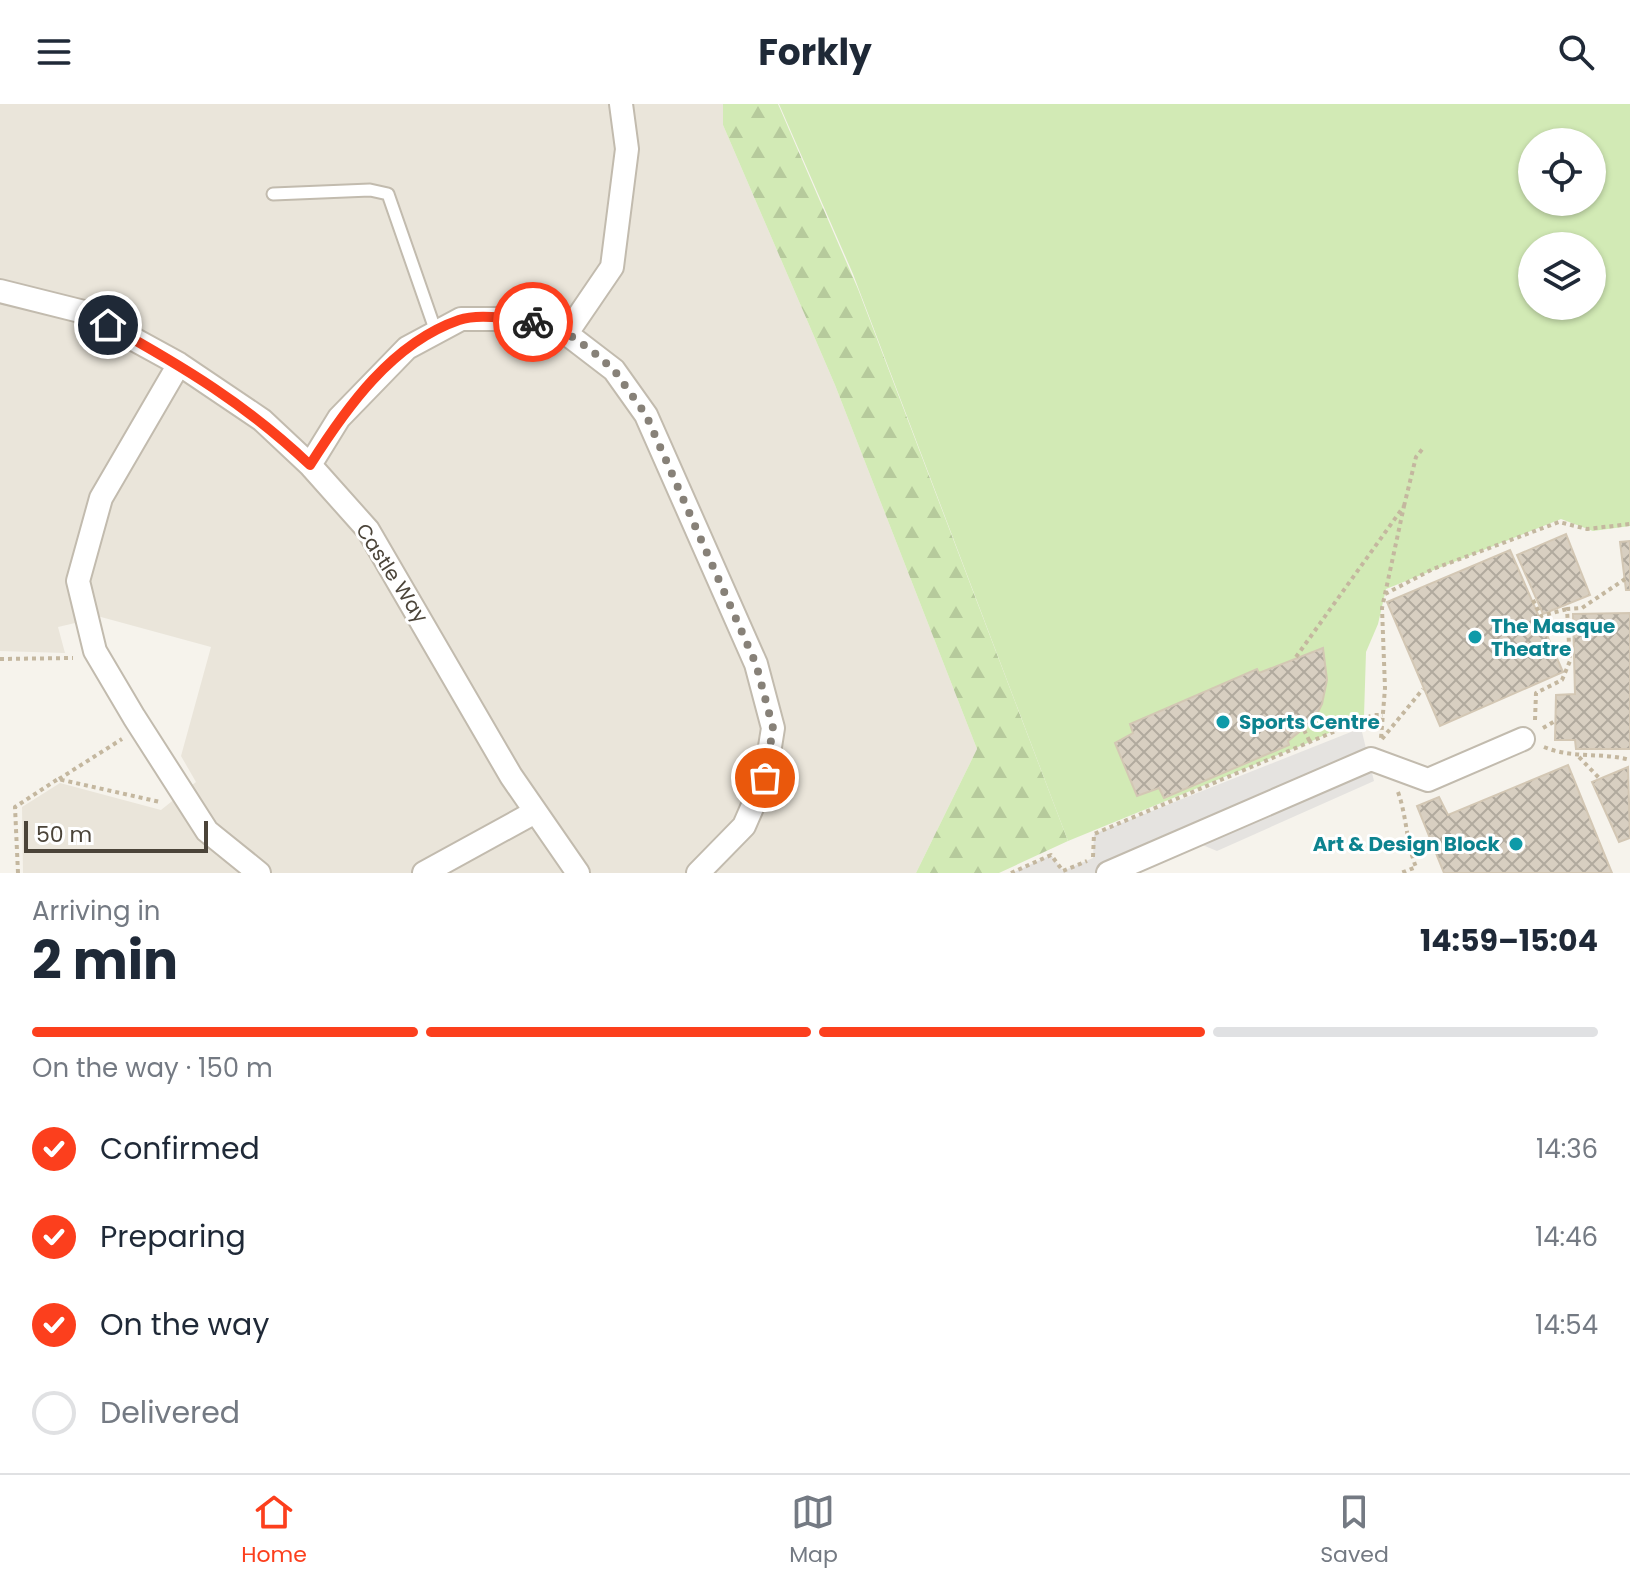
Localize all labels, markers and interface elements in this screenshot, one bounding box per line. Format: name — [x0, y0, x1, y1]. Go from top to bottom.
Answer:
text: Forkly — [758, 27, 872, 78]
icon: menu — [32, 30, 76, 74]
icon: search — [1554, 30, 1598, 74]
map controls — [1518, 128, 1606, 320]
button: locate — [1518, 128, 1606, 216]
button: layers — [1518, 232, 1606, 320]
courier — [493, 282, 573, 362]
pin — [74, 291, 142, 359]
icon: bike — [511, 300, 555, 344]
icon: home — [86, 303, 130, 347]
street label: Castle Way — [349, 518, 435, 628]
place label: The Masque Theatre — [1491, 612, 1615, 663]
marker: The Masque Theatre — [1466, 628, 1484, 646]
place label: Sports Centre — [1239, 708, 1380, 736]
marker: Sports Centre — [1214, 713, 1232, 731]
pin — [731, 744, 799, 812]
icon: bag — [743, 756, 787, 800]
scale bar — [24, 817, 208, 853]
text: 50 m — [36, 819, 92, 850]
place label: Art & Design Block — [1313, 830, 1501, 858]
marker: Art & Design Block — [1507, 835, 1525, 853]
text: Arriving in — [32, 893, 161, 929]
text: 14:59–15:04 — [1420, 919, 1598, 962]
text: 2 min — [32, 924, 178, 997]
text: On the way · 150 m — [32, 1050, 273, 1086]
icon: check — [32, 1127, 76, 1171]
text: Confirmed — [100, 1127, 260, 1170]
text: 14:36 — [1536, 1131, 1598, 1167]
icon: check — [32, 1215, 76, 1259]
text: Preparing — [100, 1215, 246, 1258]
text: 14:46 — [1535, 1219, 1598, 1255]
icon: check — [32, 1303, 76, 1347]
text: On the way — [100, 1303, 269, 1346]
text: 14:54 — [1535, 1307, 1598, 1343]
text: Delivered — [100, 1391, 240, 1434]
tab: Home — [241, 1490, 307, 1571]
tab: Map — [789, 1490, 838, 1571]
tab: Saved — [1320, 1490, 1389, 1571]

